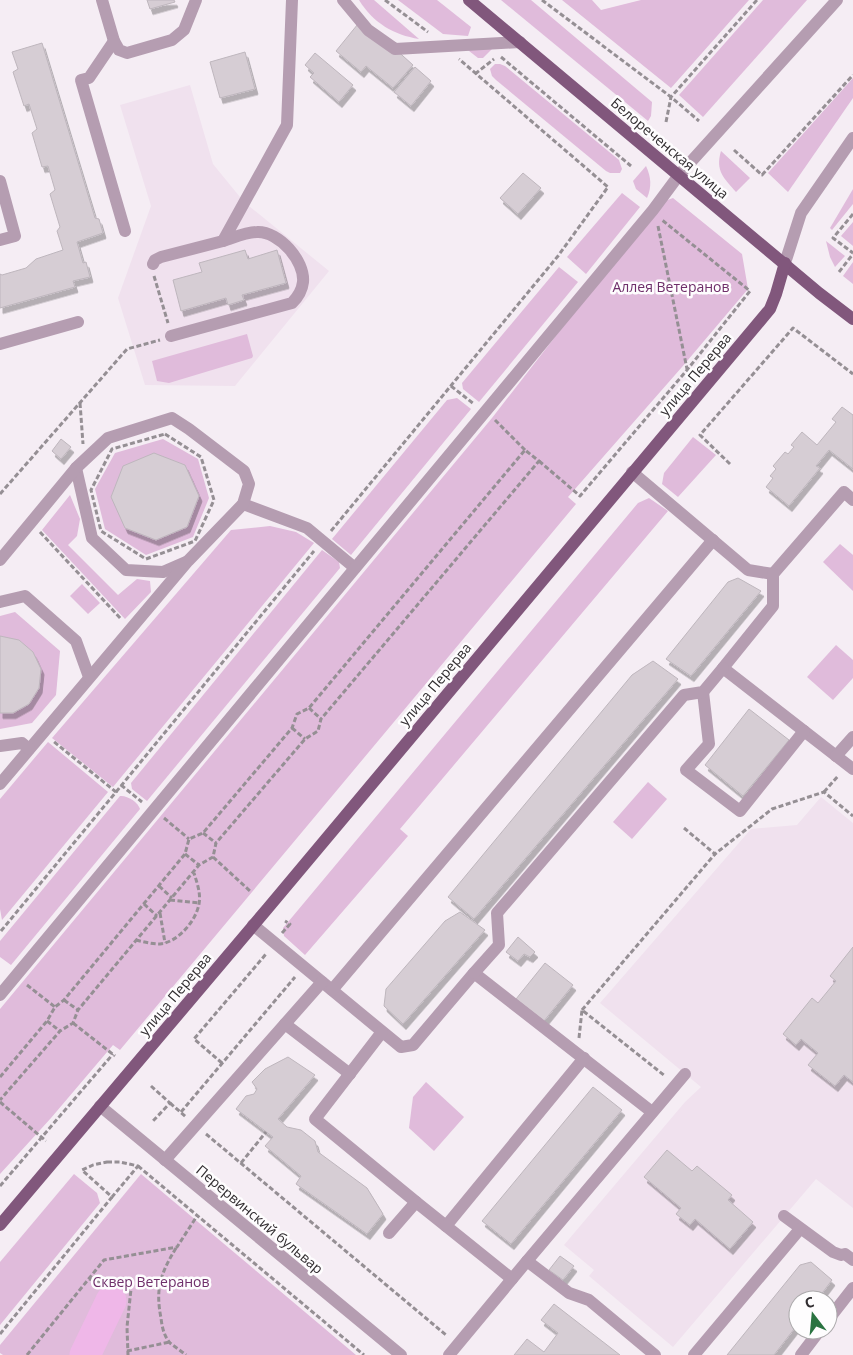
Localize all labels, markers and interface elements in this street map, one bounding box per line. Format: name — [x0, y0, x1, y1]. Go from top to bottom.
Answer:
street label: Белореченская улица — [607, 93, 733, 203]
park label: Аллея Ветеранов — [612, 277, 730, 296]
street label: улица Перерва — [655, 328, 735, 420]
street label: улица Перерва — [395, 638, 475, 730]
street label: улица Перерва — [135, 948, 215, 1040]
street label: Перервинский бульвар — [193, 1160, 327, 1278]
park label: Сквер Ветеранов — [92, 1272, 210, 1291]
north arrow — [788, 1290, 838, 1340]
text: С — [802, 1292, 816, 1312]

